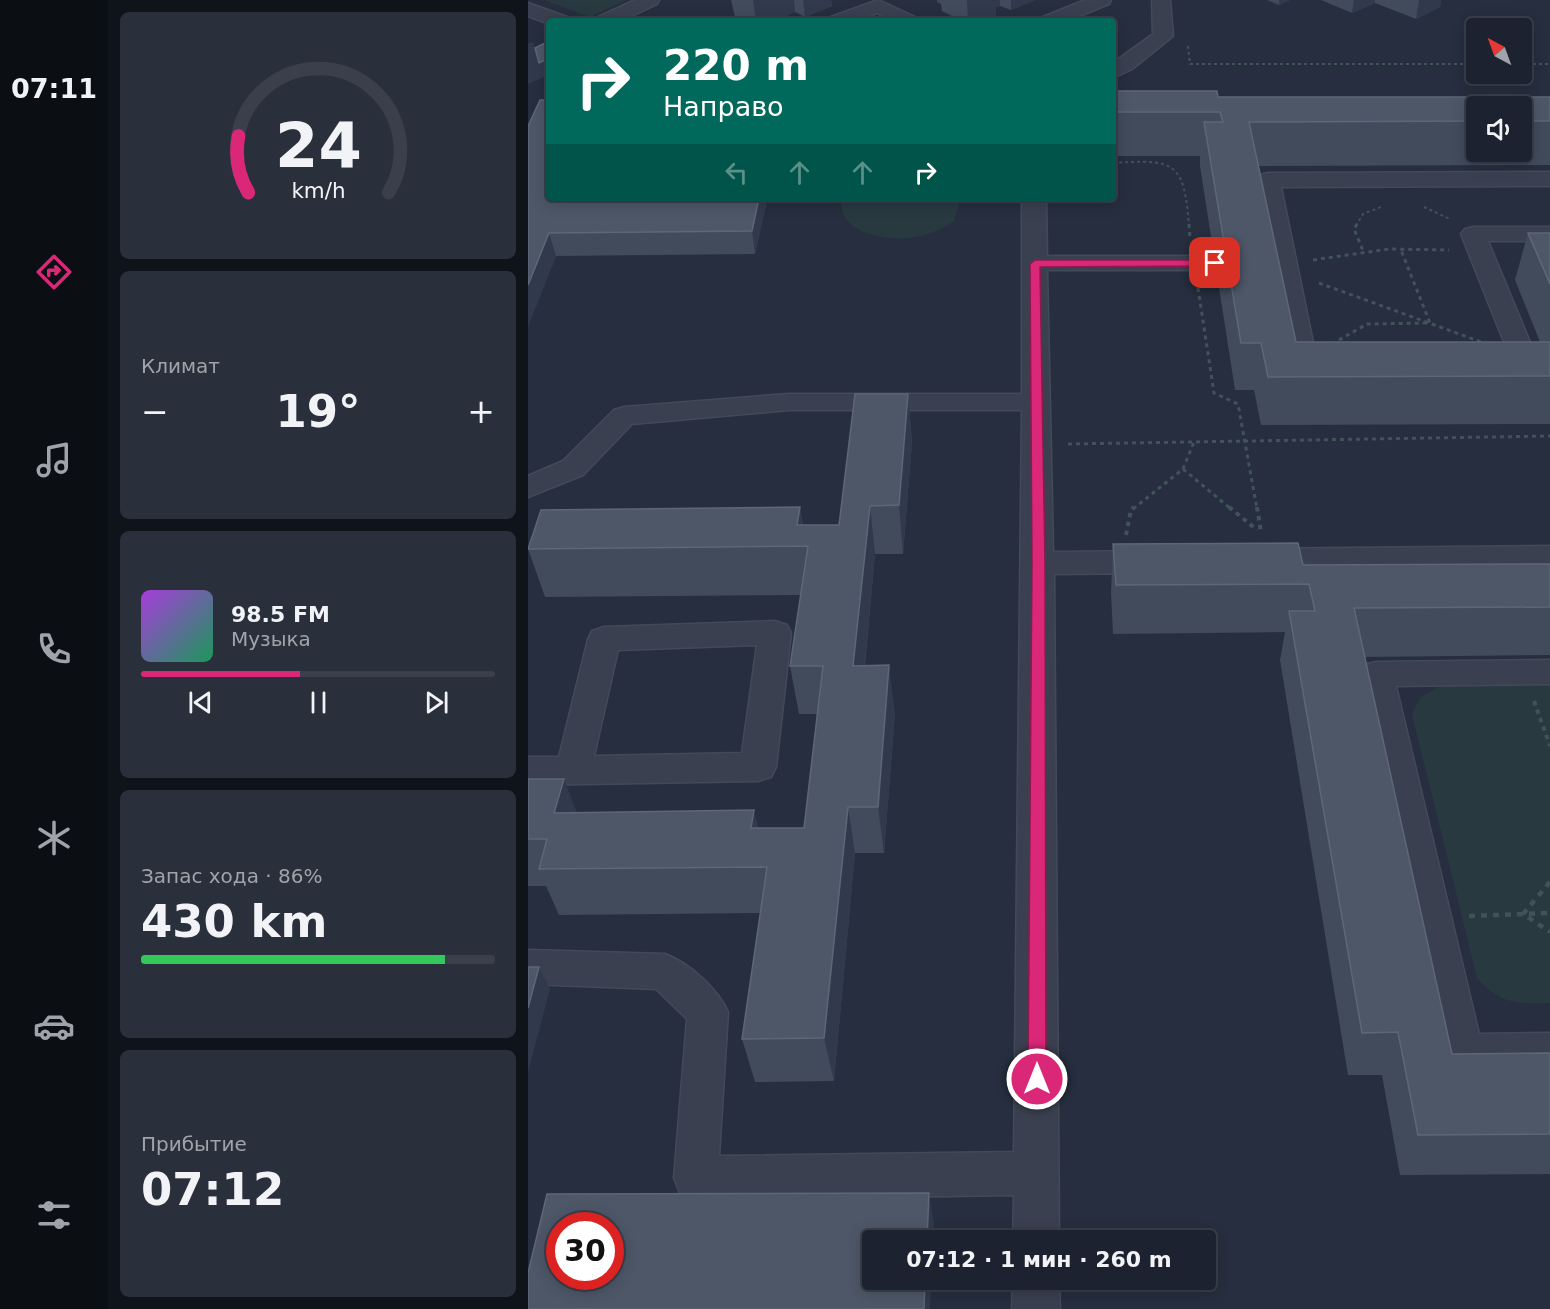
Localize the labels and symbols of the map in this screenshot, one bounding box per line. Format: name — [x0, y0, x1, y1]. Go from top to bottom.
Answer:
north arrow — [1466, 18, 1532, 84]
pin — [1189, 237, 1240, 288]
position arrow — [1005, 1047, 1069, 1111]
speed limit sign: 30 — [546, 1212, 624, 1290]

